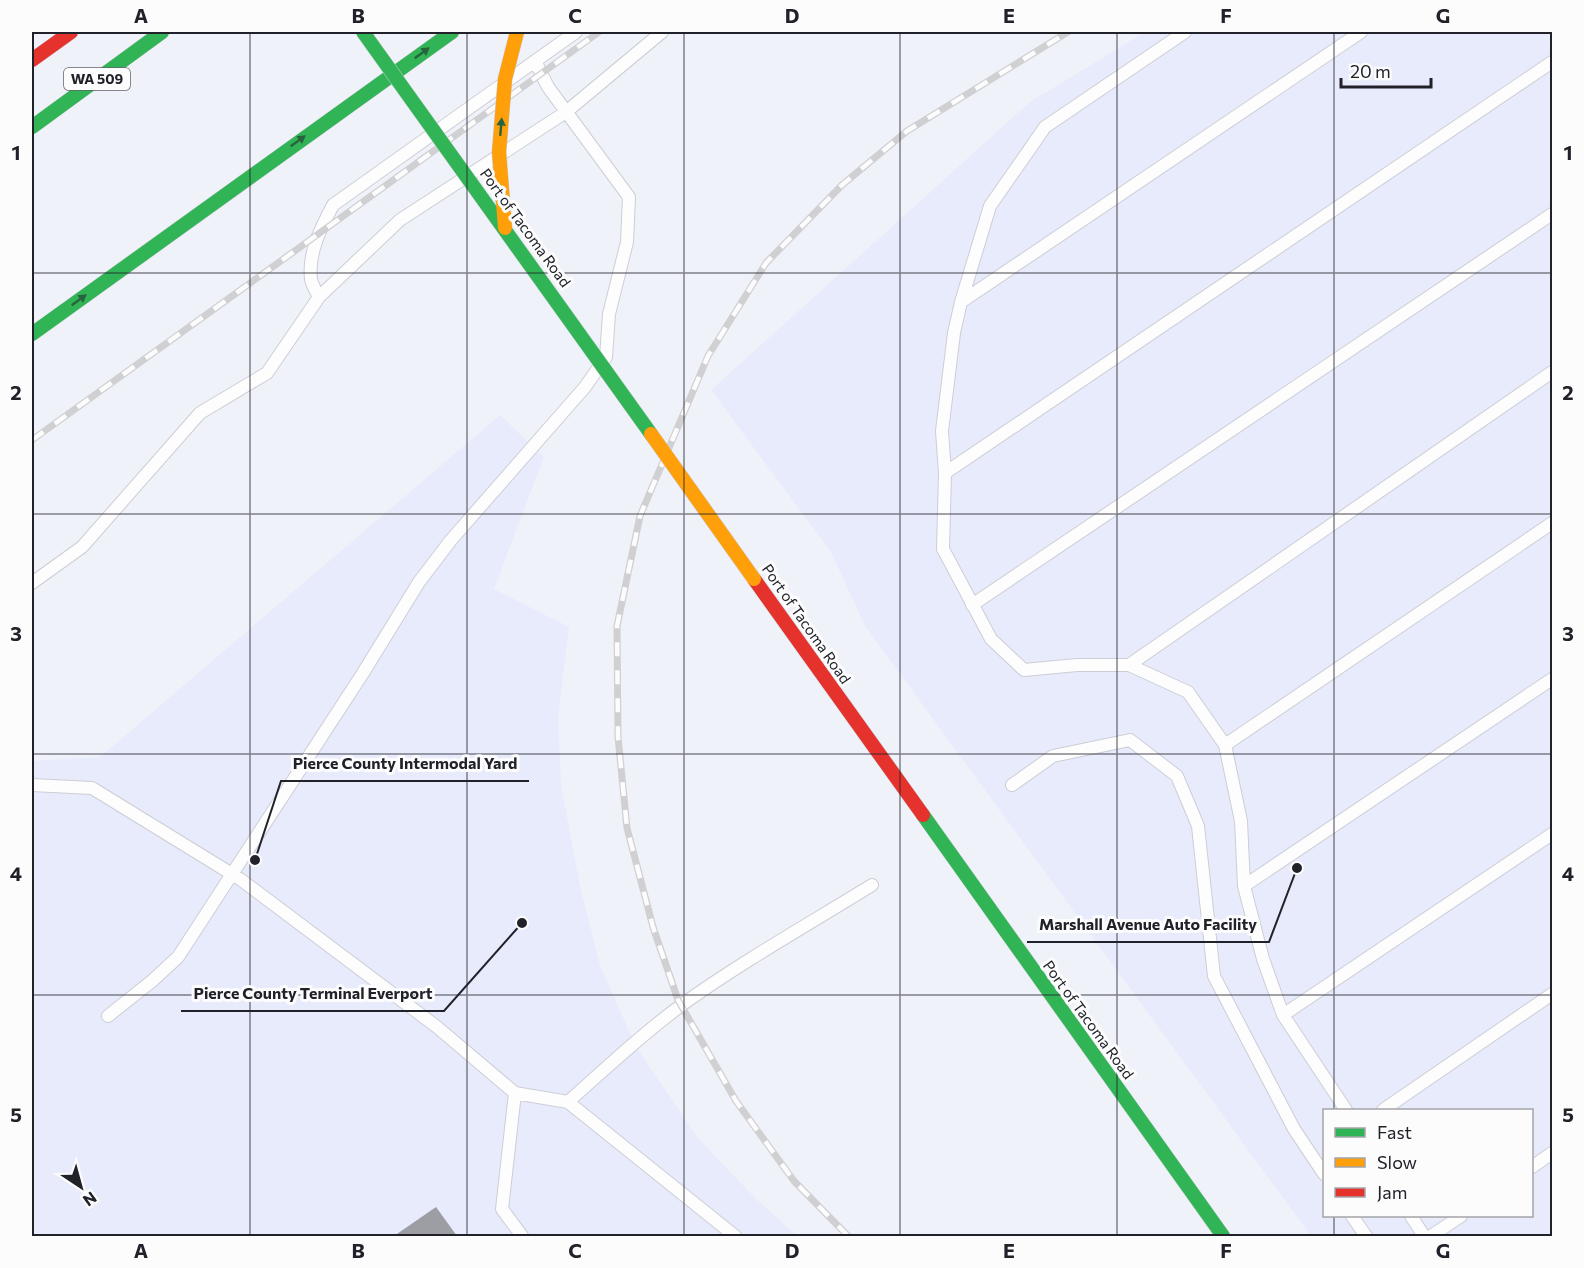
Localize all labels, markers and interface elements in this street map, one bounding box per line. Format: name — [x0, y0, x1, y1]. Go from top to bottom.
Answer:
text: A — [134, 3, 148, 27]
text: B — [351, 3, 365, 27]
text: C — [568, 3, 582, 27]
text: D — [785, 3, 799, 27]
text: E — [1003, 3, 1015, 27]
text: F — [1220, 3, 1232, 27]
text: G — [1436, 3, 1450, 27]
one-way arrow — [415, 47, 430, 59]
scale bar — [1341, 51, 1431, 89]
text: 20 m — [1350, 60, 1391, 82]
road number: WA 509 — [64, 68, 130, 90]
one-way arrow — [496, 118, 506, 137]
one-way arrow — [291, 136, 306, 148]
text: 1 — [11, 140, 21, 164]
text: 1 — [1563, 140, 1573, 164]
street label: Port of Tacoma Road — [477, 165, 575, 290]
one-way arrow — [70, 294, 86, 306]
text: 2 — [10, 380, 22, 404]
text: 2 — [1562, 380, 1574, 404]
street label: Port of Tacoma Road — [759, 560, 855, 687]
text: 3 — [10, 621, 22, 645]
text: 3 — [1562, 621, 1574, 645]
callout: Pierce County Intermodal Yard — [281, 747, 529, 781]
text: Pierce County Intermodal Yard — [293, 753, 517, 772]
text: 4 — [10, 861, 22, 885]
text: 4 — [1562, 861, 1574, 885]
callout: Marshall Avenue Auto Facility — [1027, 908, 1269, 942]
text: Marshall Avenue Auto Facility — [1039, 914, 1257, 933]
street label: Port of Tacoma Road — [1040, 957, 1138, 1082]
callout: Pierce County Terminal Everport — [181, 977, 444, 1011]
text: Pierce County Terminal Everport — [194, 983, 433, 1002]
text: 5 — [10, 1102, 22, 1126]
text: 5 — [1562, 1102, 1574, 1126]
legend — [1323, 1109, 1533, 1217]
text: Fast — [1377, 1121, 1412, 1143]
text: Slow — [1377, 1151, 1417, 1173]
north arrow — [51, 1157, 111, 1217]
text: Jam — [1377, 1181, 1407, 1203]
text: N — [80, 1188, 101, 1211]
text: A — [134, 1238, 148, 1262]
text: B — [351, 1238, 365, 1262]
text: C — [568, 1238, 582, 1262]
text: D — [785, 1238, 799, 1262]
text: E — [1003, 1238, 1015, 1262]
text: F — [1220, 1238, 1232, 1262]
text: G — [1436, 1238, 1450, 1262]

